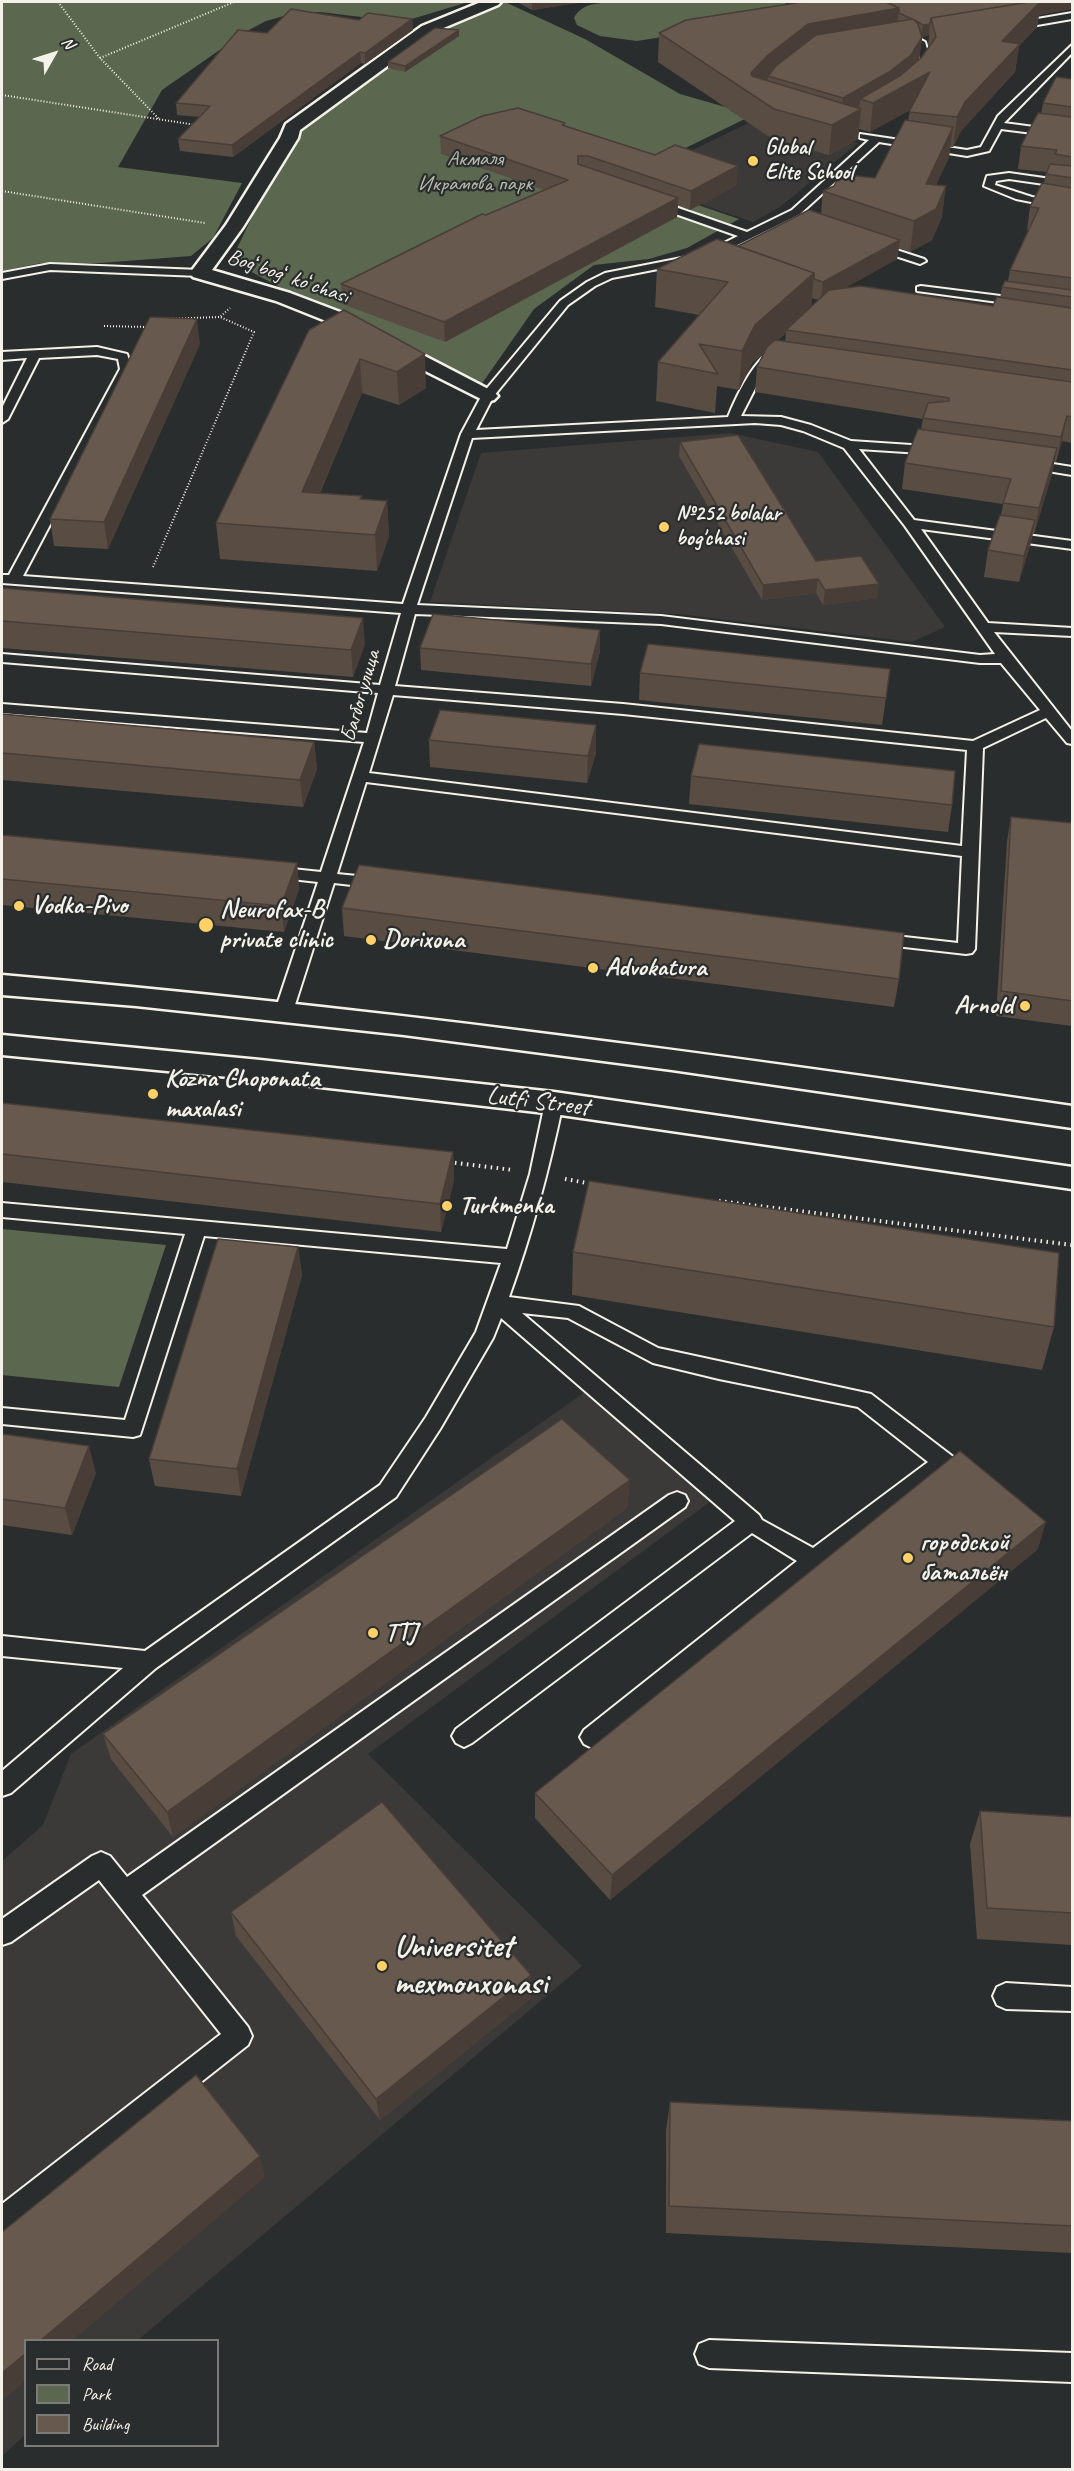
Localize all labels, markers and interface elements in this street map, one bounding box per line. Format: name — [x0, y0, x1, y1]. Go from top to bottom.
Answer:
north arrow — [24, 24, 84, 84]
text: N — [57, 33, 79, 53]
place label: Global Elite School — [765, 135, 853, 186]
park label: Акмаля Икрамова парк — [418, 146, 532, 198]
marker: Global Elite School — [746, 154, 760, 168]
street label: Bogʻbogʻ koʻchasi — [224, 244, 352, 310]
place label: №252 bolalar bog'chasi — [676, 501, 781, 552]
marker: №252 bolalar bog'chasi — [657, 520, 671, 534]
street label: Багбог улица — [335, 647, 387, 745]
place label: Vodka-Pivo — [31, 890, 127, 922]
place label: Neurofax-B private clinic — [220, 894, 333, 956]
marker: Vodka-Pivo — [12, 899, 26, 913]
marker: Neurofax-B private clinic — [197, 916, 215, 934]
place label: Dorixona — [383, 924, 464, 956]
marker: Dorixona — [364, 933, 378, 947]
place label: Advokatura — [605, 952, 706, 984]
marker: Advokatura — [586, 961, 600, 975]
place label: Arnold — [954, 990, 1013, 1022]
marker: Arnold — [1018, 999, 1032, 1013]
place label: Kozna Choponata maxalasi — [165, 1063, 320, 1124]
street label: Lutfi Street — [485, 1080, 591, 1124]
marker: Kozna Choponata maxalasi — [146, 1087, 160, 1101]
place label: Turkmenka — [459, 1190, 553, 1222]
marker: Turkmenka — [440, 1199, 454, 1213]
place label: городской батальён — [920, 1527, 1009, 1588]
marker: городской батальён — [901, 1551, 915, 1565]
place label: TTJ — [385, 1617, 417, 1649]
marker: TTJ — [366, 1626, 380, 1640]
place label: Universitet mexmonxonasi — [394, 1929, 547, 2004]
marker: Universitet mexmonxonasi — [375, 1959, 389, 1973]
legend — [24, 2339, 219, 2447]
text: Road — [82, 2353, 112, 2375]
text: Park — [82, 2383, 111, 2405]
text: Building — [82, 2413, 129, 2435]

